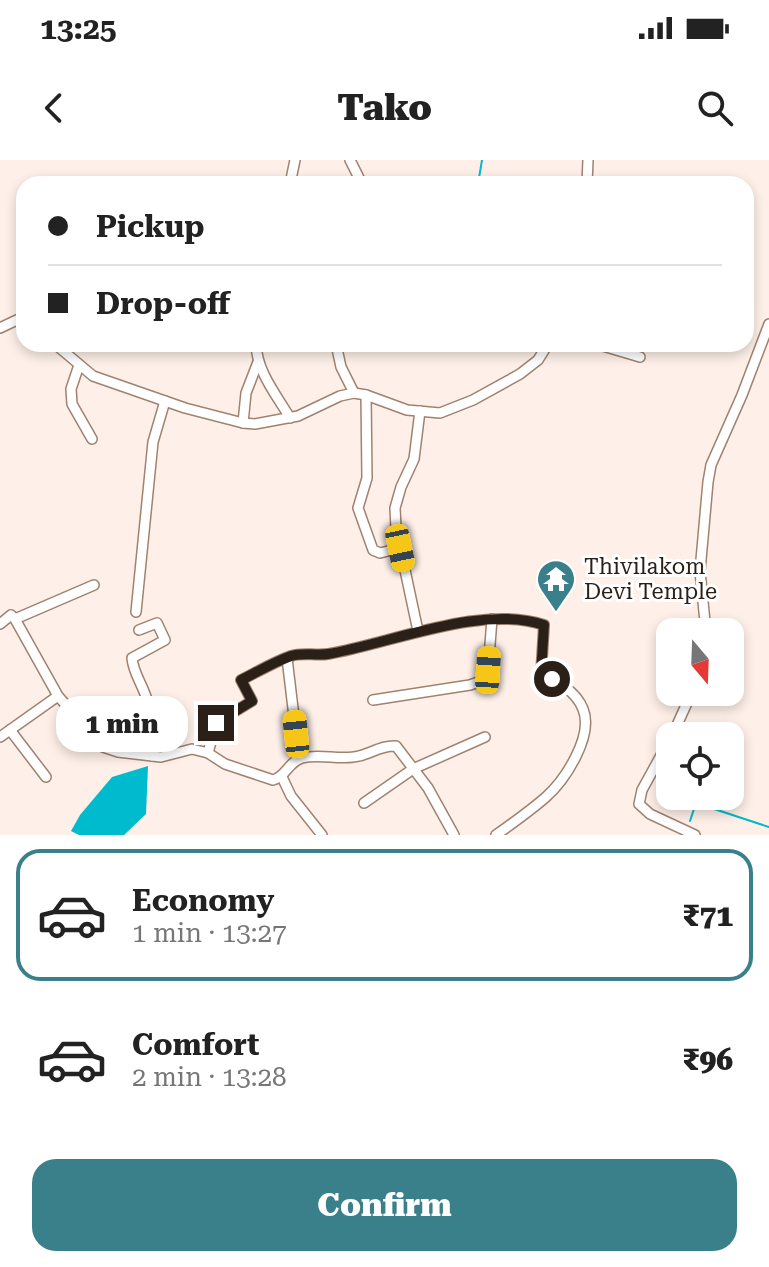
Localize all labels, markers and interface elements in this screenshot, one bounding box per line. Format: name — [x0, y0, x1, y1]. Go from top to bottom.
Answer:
text: 13:25 — [40, 11, 117, 46]
icon: back — [32, 86, 76, 130]
icon: search — [693, 86, 737, 130]
text: Tako — [337, 87, 432, 129]
text: Pickup — [96, 209, 204, 244]
text: Drop-off — [96, 286, 230, 321]
car — [383, 522, 417, 574]
place label: Thivilakom Devi Temple — [584, 554, 717, 604]
temple icon: Thivilakom Devi Temple — [535, 558, 577, 613]
north arrow — [656, 618, 744, 706]
map controls — [656, 618, 744, 810]
car — [474, 645, 502, 695]
route start — [534, 661, 570, 697]
callout: 1 min — [56, 695, 188, 751]
route end — [198, 705, 234, 741]
text: 1 min — [85, 709, 159, 739]
car — [282, 709, 310, 759]
button: locate — [656, 722, 744, 810]
icon: car — [36, 879, 108, 951]
text: Economy — [132, 883, 274, 918]
text: ₹71 — [683, 898, 733, 933]
text: 1 min · 13:27 — [132, 918, 287, 948]
icon: car — [36, 1023, 108, 1095]
text: Comfort — [132, 1027, 259, 1062]
text: ₹96 — [683, 1042, 733, 1077]
text: 2 min · 13:28 — [132, 1062, 287, 1092]
button: Confirm — [32, 1159, 737, 1251]

